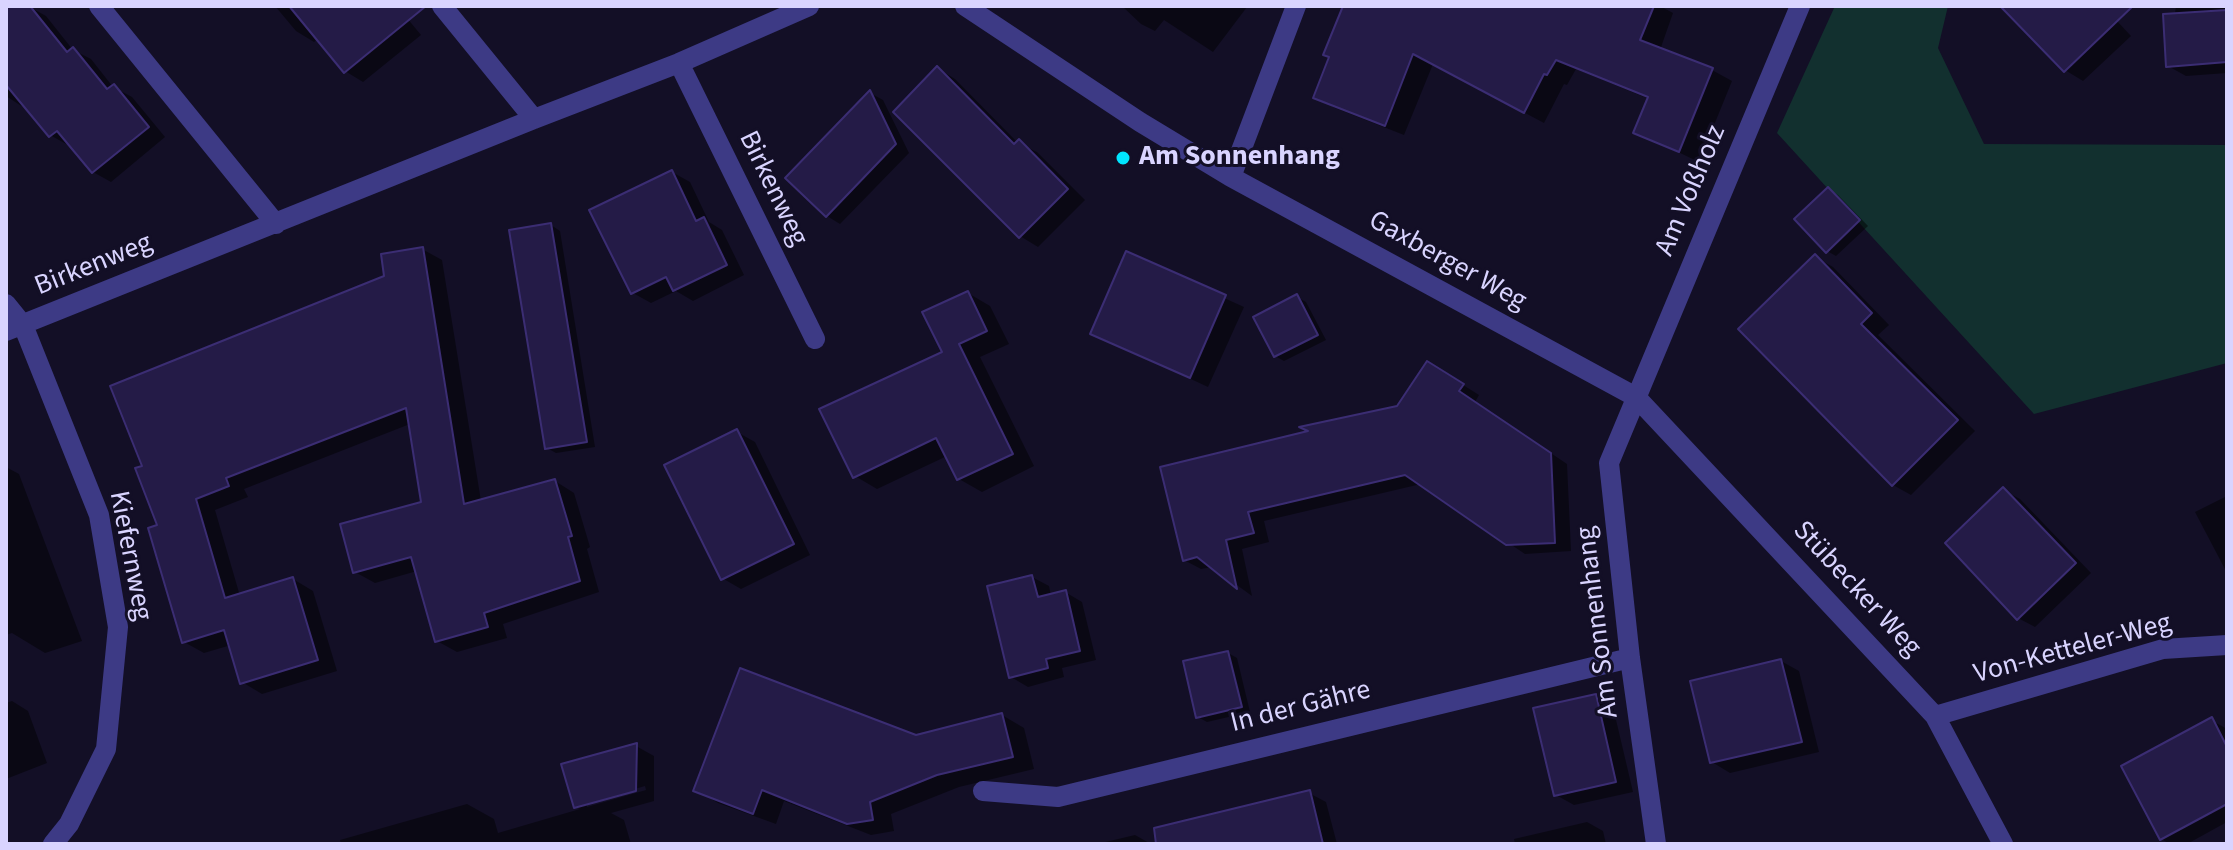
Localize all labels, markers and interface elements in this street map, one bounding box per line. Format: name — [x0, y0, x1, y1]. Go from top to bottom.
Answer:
street label: Am Voßholz — [1649, 121, 1735, 261]
street label: Birkenweg — [730, 126, 814, 252]
place label: Am Sonnenhang — [1139, 141, 1340, 175]
marker: Am Sonnenhang — [1114, 149, 1132, 167]
street label: Gaxberger Weg — [1362, 205, 1532, 319]
street label: Birkenweg — [31, 227, 157, 305]
street label: Kiefernweg — [100, 488, 158, 624]
street label: Stübecker Weg — [1785, 515, 1927, 665]
street label: Am Sonnenhang — [1571, 524, 1627, 720]
street label: Von-Ketteler-Weg — [1971, 608, 2175, 692]
street label: In der Gähre — [1228, 674, 1374, 742]

